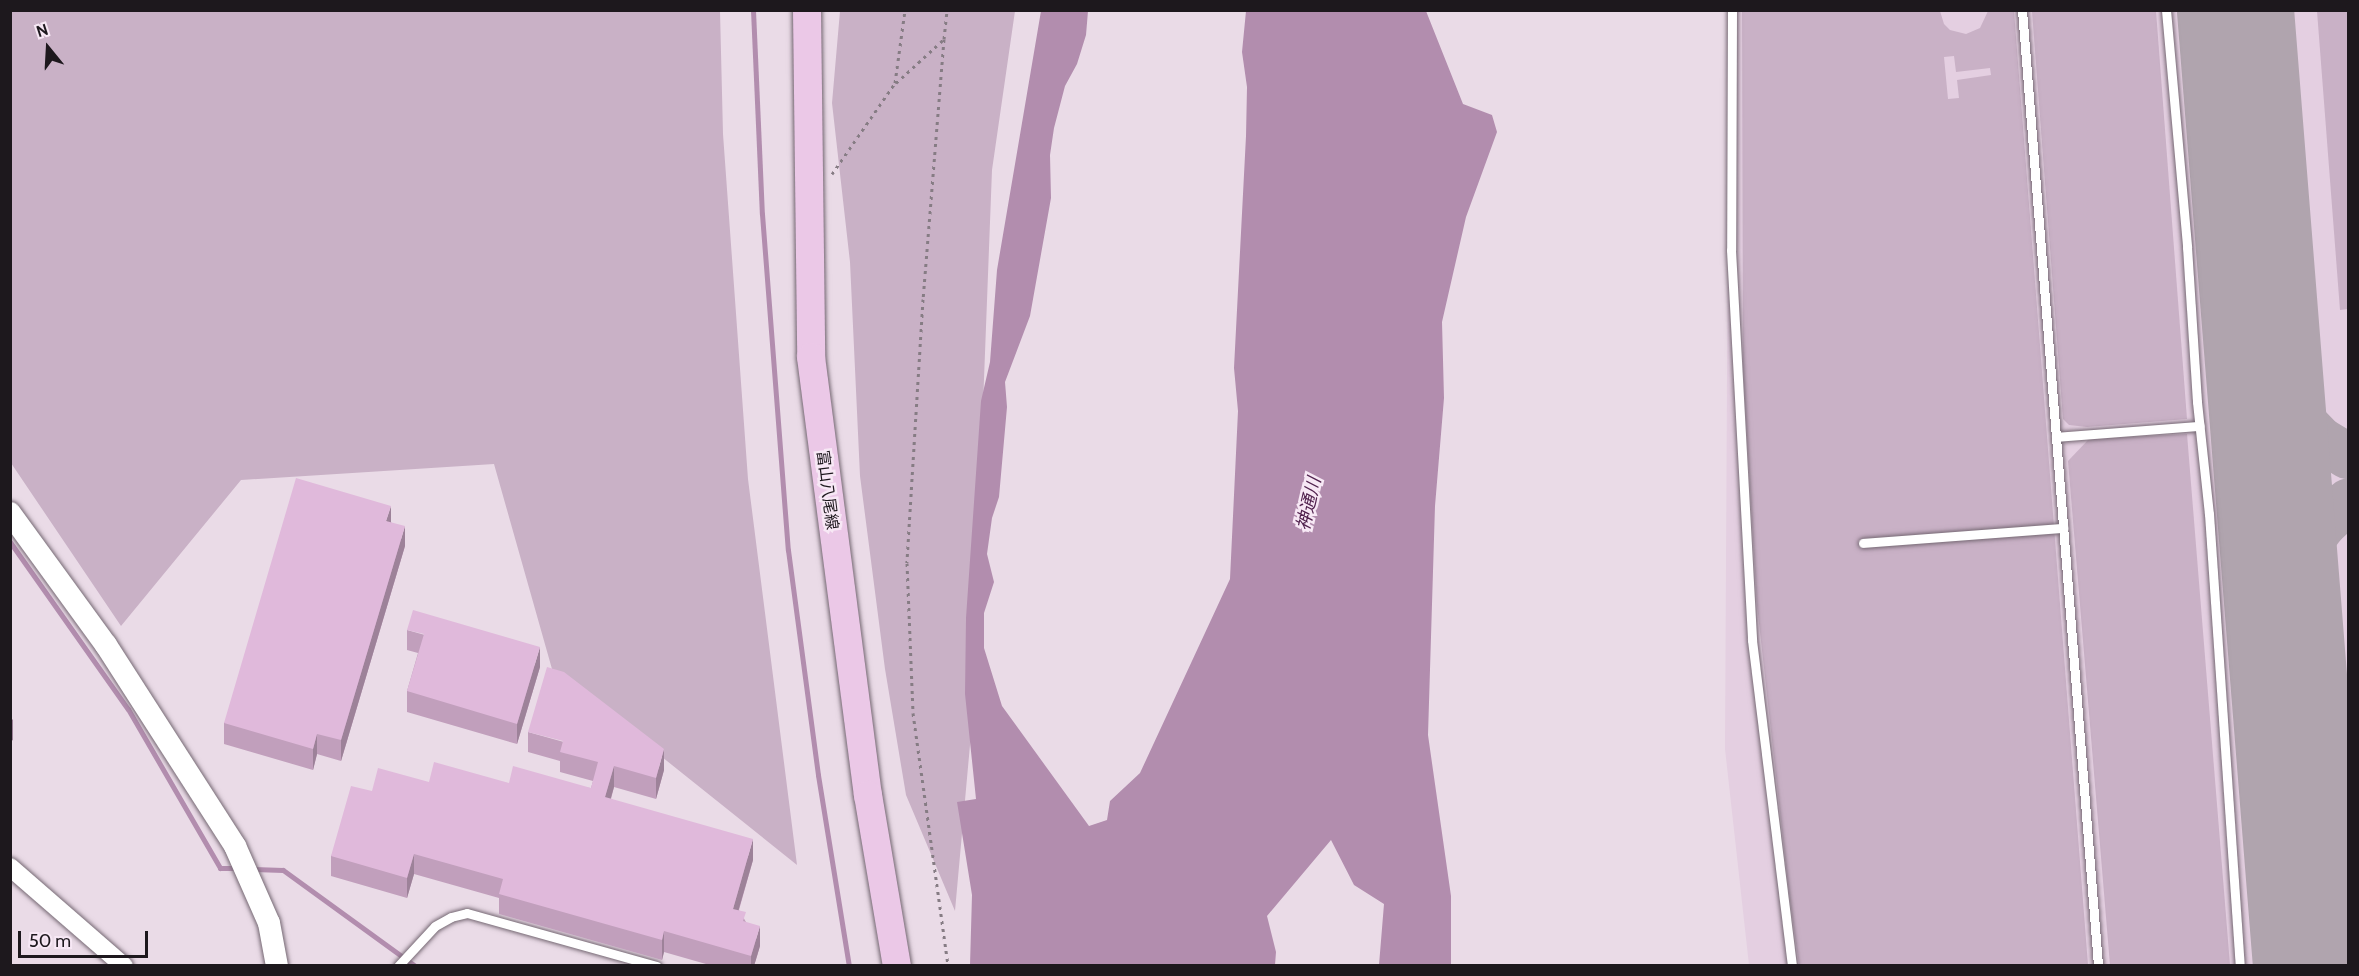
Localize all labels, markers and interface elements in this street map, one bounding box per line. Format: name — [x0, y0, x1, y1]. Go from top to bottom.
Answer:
north arrow — [18, 18, 78, 78]
text: N — [34, 20, 51, 41]
street label: 富山八尾線 — [813, 449, 841, 531]
water label: 神通川 — [1292, 475, 1326, 533]
scale bar — [21, 919, 152, 957]
text: 50 m — [29, 930, 71, 952]

